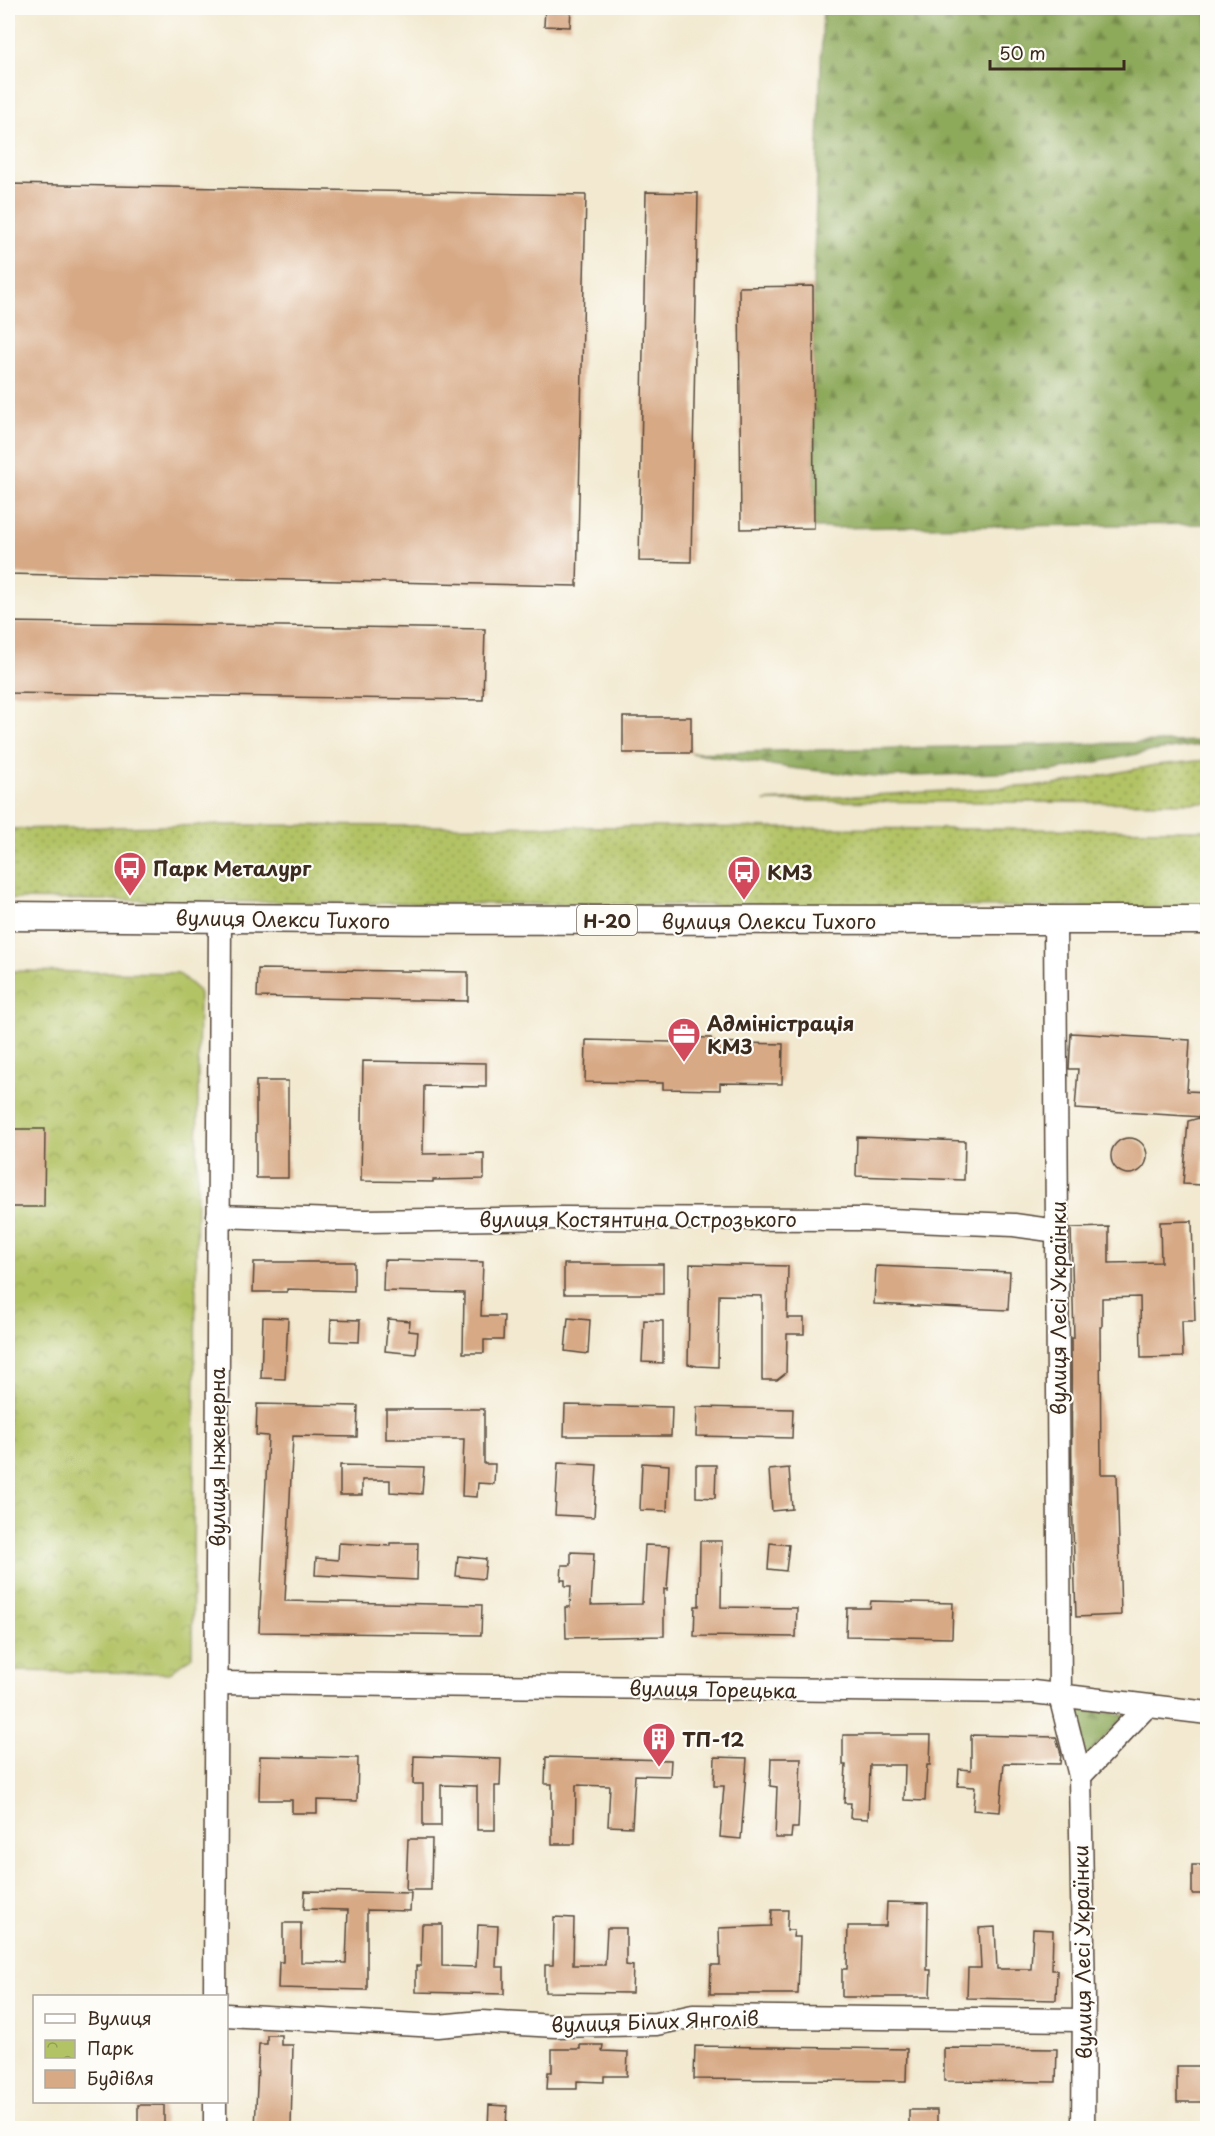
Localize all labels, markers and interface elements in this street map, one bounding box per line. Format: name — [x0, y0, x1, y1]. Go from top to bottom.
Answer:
scale bar — [990, 33, 1124, 71]
text: 50 m — [999, 39, 1046, 66]
bus stop icon: Парк Металург — [112, 850, 148, 897]
place label: Парк Металург — [153, 853, 312, 883]
bus stop icon: КМЗ — [726, 854, 762, 901]
place label: КМЗ — [767, 857, 813, 887]
street label: вулиця Олекси Тихого — [175, 902, 391, 936]
road number: Н-20 — [577, 905, 637, 935]
street label: вулиця Олекси Тихого — [662, 906, 876, 936]
place label: Адміністрація КМЗ — [707, 1008, 854, 1061]
office icon: Адміністрація КМЗ — [666, 1016, 702, 1063]
street label: вулиця Лесі Українки — [1043, 1201, 1073, 1415]
street label: вулиця Костянтина Острозького — [479, 1204, 797, 1234]
street label: вулиця Інженерна — [202, 1367, 232, 1547]
street label: вулиця Торецька — [629, 1673, 798, 1705]
building icon: ТП-12 — [641, 1721, 677, 1768]
place label: ТП-12 — [682, 1724, 744, 1754]
street label: вулиця Лесі Українки — [1065, 1845, 1099, 2059]
legend — [33, 1995, 228, 2103]
street label: вулиця Білих Янголів — [551, 2002, 759, 2040]
text: Вулиця — [87, 2004, 152, 2031]
text: Парк — [87, 2034, 134, 2061]
text: Будівля — [87, 2064, 154, 2091]

